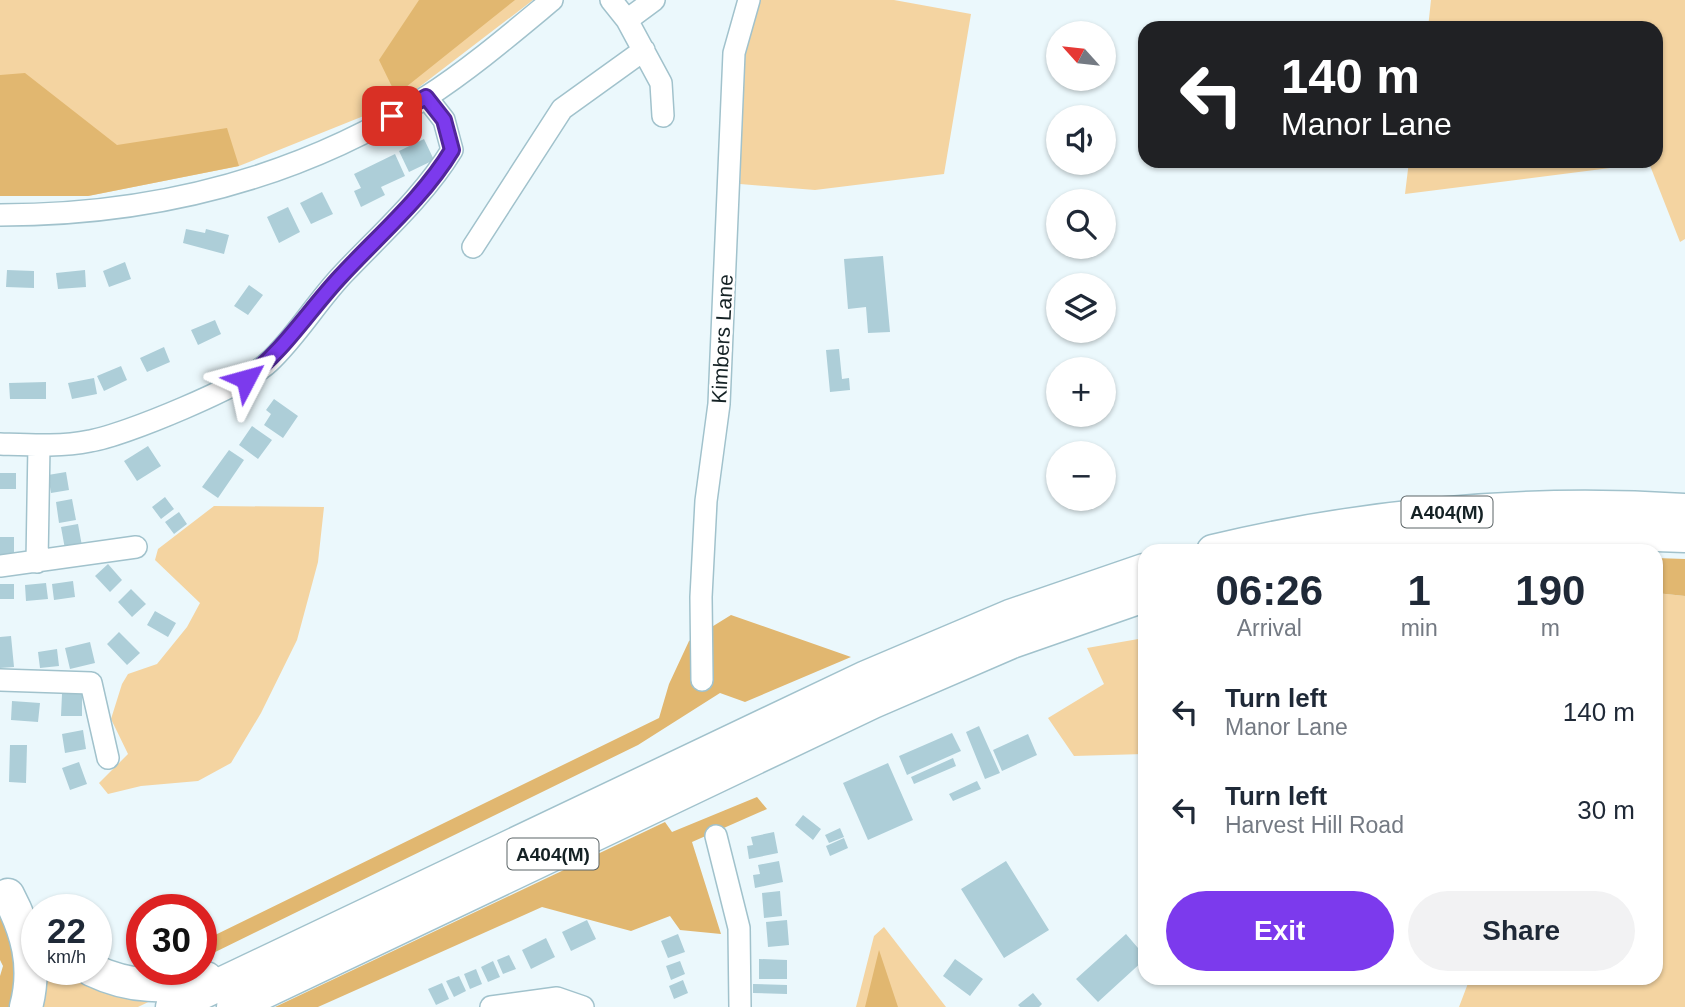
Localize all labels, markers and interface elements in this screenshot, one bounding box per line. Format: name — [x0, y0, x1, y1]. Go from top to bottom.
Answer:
north arrow — [1046, 21, 1116, 91]
map controls — [1046, 21, 1116, 511]
icon: left — [1166, 49, 1257, 140]
text: 140 m — [1281, 49, 1420, 103]
pin — [362, 86, 422, 146]
icon: arrive — [373, 97, 411, 135]
button: sound — [1046, 105, 1116, 175]
text: Manor Lane — [1281, 106, 1452, 142]
button: search — [1046, 189, 1116, 259]
button: layers — [1046, 273, 1116, 343]
street label: Kimbers Lane — [707, 274, 737, 404]
position arrow — [209, 342, 283, 416]
button: + — [1046, 357, 1116, 427]
button: − — [1046, 441, 1116, 511]
road number: A404(M) — [1402, 496, 1492, 527]
text: 06:26 — [1216, 567, 1323, 614]
text: 1 — [1407, 567, 1431, 614]
text: 190 — [1515, 567, 1585, 614]
text: Arrival — [1237, 615, 1302, 641]
text: min — [1401, 615, 1438, 641]
text: m — [1541, 615, 1560, 641]
text: Turn left — [1225, 683, 1327, 713]
icon: left — [1166, 693, 1204, 731]
text: 140 m — [1563, 697, 1635, 727]
text: Manor Lane — [1225, 714, 1348, 740]
text: Turn left — [1225, 781, 1327, 811]
icon: left — [1166, 791, 1204, 829]
text: 30 m — [1577, 795, 1635, 825]
text: Harvest Hill Road — [1225, 812, 1404, 838]
road number: A404(M) — [508, 838, 598, 870]
button: Exit — [1166, 891, 1394, 971]
button: Share — [1408, 891, 1635, 971]
speed limit sign: 30 — [126, 894, 217, 985]
text: 22 — [47, 911, 86, 950]
text: km/h — [47, 947, 86, 967]

